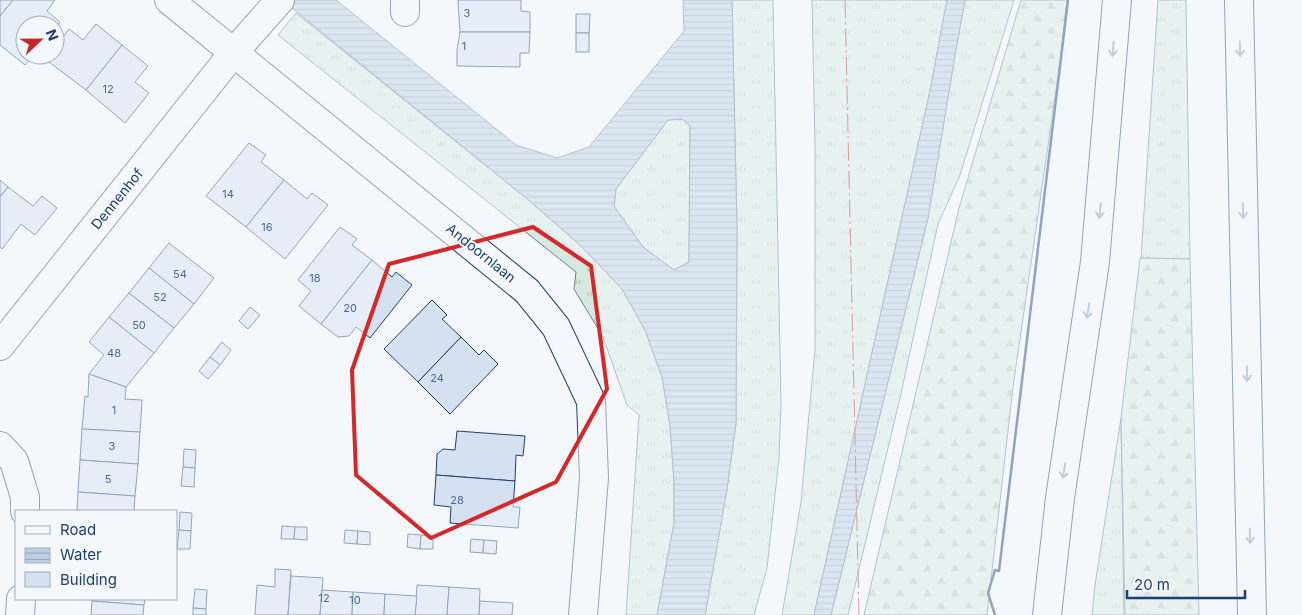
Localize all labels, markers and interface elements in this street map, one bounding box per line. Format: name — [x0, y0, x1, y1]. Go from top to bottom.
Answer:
house number: 3 — [464, 6, 471, 20]
north arrow — [15, 15, 65, 65]
text: N — [43, 27, 62, 43]
house number: 1 — [462, 39, 466, 53]
one-way arrow — [1108, 40, 1118, 56]
one-way arrow — [1235, 40, 1244, 56]
house number: 12 — [102, 82, 114, 96]
street label: Dennenhof — [87, 165, 146, 232]
house number: 14 — [222, 187, 234, 201]
one-way arrow — [1095, 202, 1104, 218]
one-way arrow — [1238, 202, 1248, 219]
street label: Andoornlaan — [443, 219, 519, 286]
house number: 16 — [261, 220, 273, 234]
house number: 54 — [173, 267, 187, 281]
house number: 18 — [309, 271, 321, 285]
house number: 52 — [153, 290, 167, 304]
house number: 20 — [343, 301, 357, 315]
one-way arrow — [1083, 302, 1093, 318]
house number: 50 — [132, 318, 146, 332]
house number: 48 — [107, 346, 121, 360]
one-way arrow — [1242, 365, 1251, 381]
house number: 24 — [430, 371, 444, 385]
house number: 1 — [112, 403, 116, 417]
house number: 3 — [109, 439, 116, 453]
one-way arrow — [1058, 463, 1068, 479]
house number: 5 — [105, 472, 112, 486]
house number: 28 — [450, 493, 464, 507]
legend — [15, 510, 178, 600]
text: Road — [60, 520, 96, 539]
one-way arrow — [1245, 528, 1255, 544]
text: Water — [60, 545, 102, 564]
scale bar — [1127, 568, 1244, 600]
text: Building — [60, 570, 117, 589]
text: 20 m — [1134, 575, 1170, 594]
house number: 12 — [318, 591, 330, 605]
house number: 10 — [349, 593, 361, 607]

